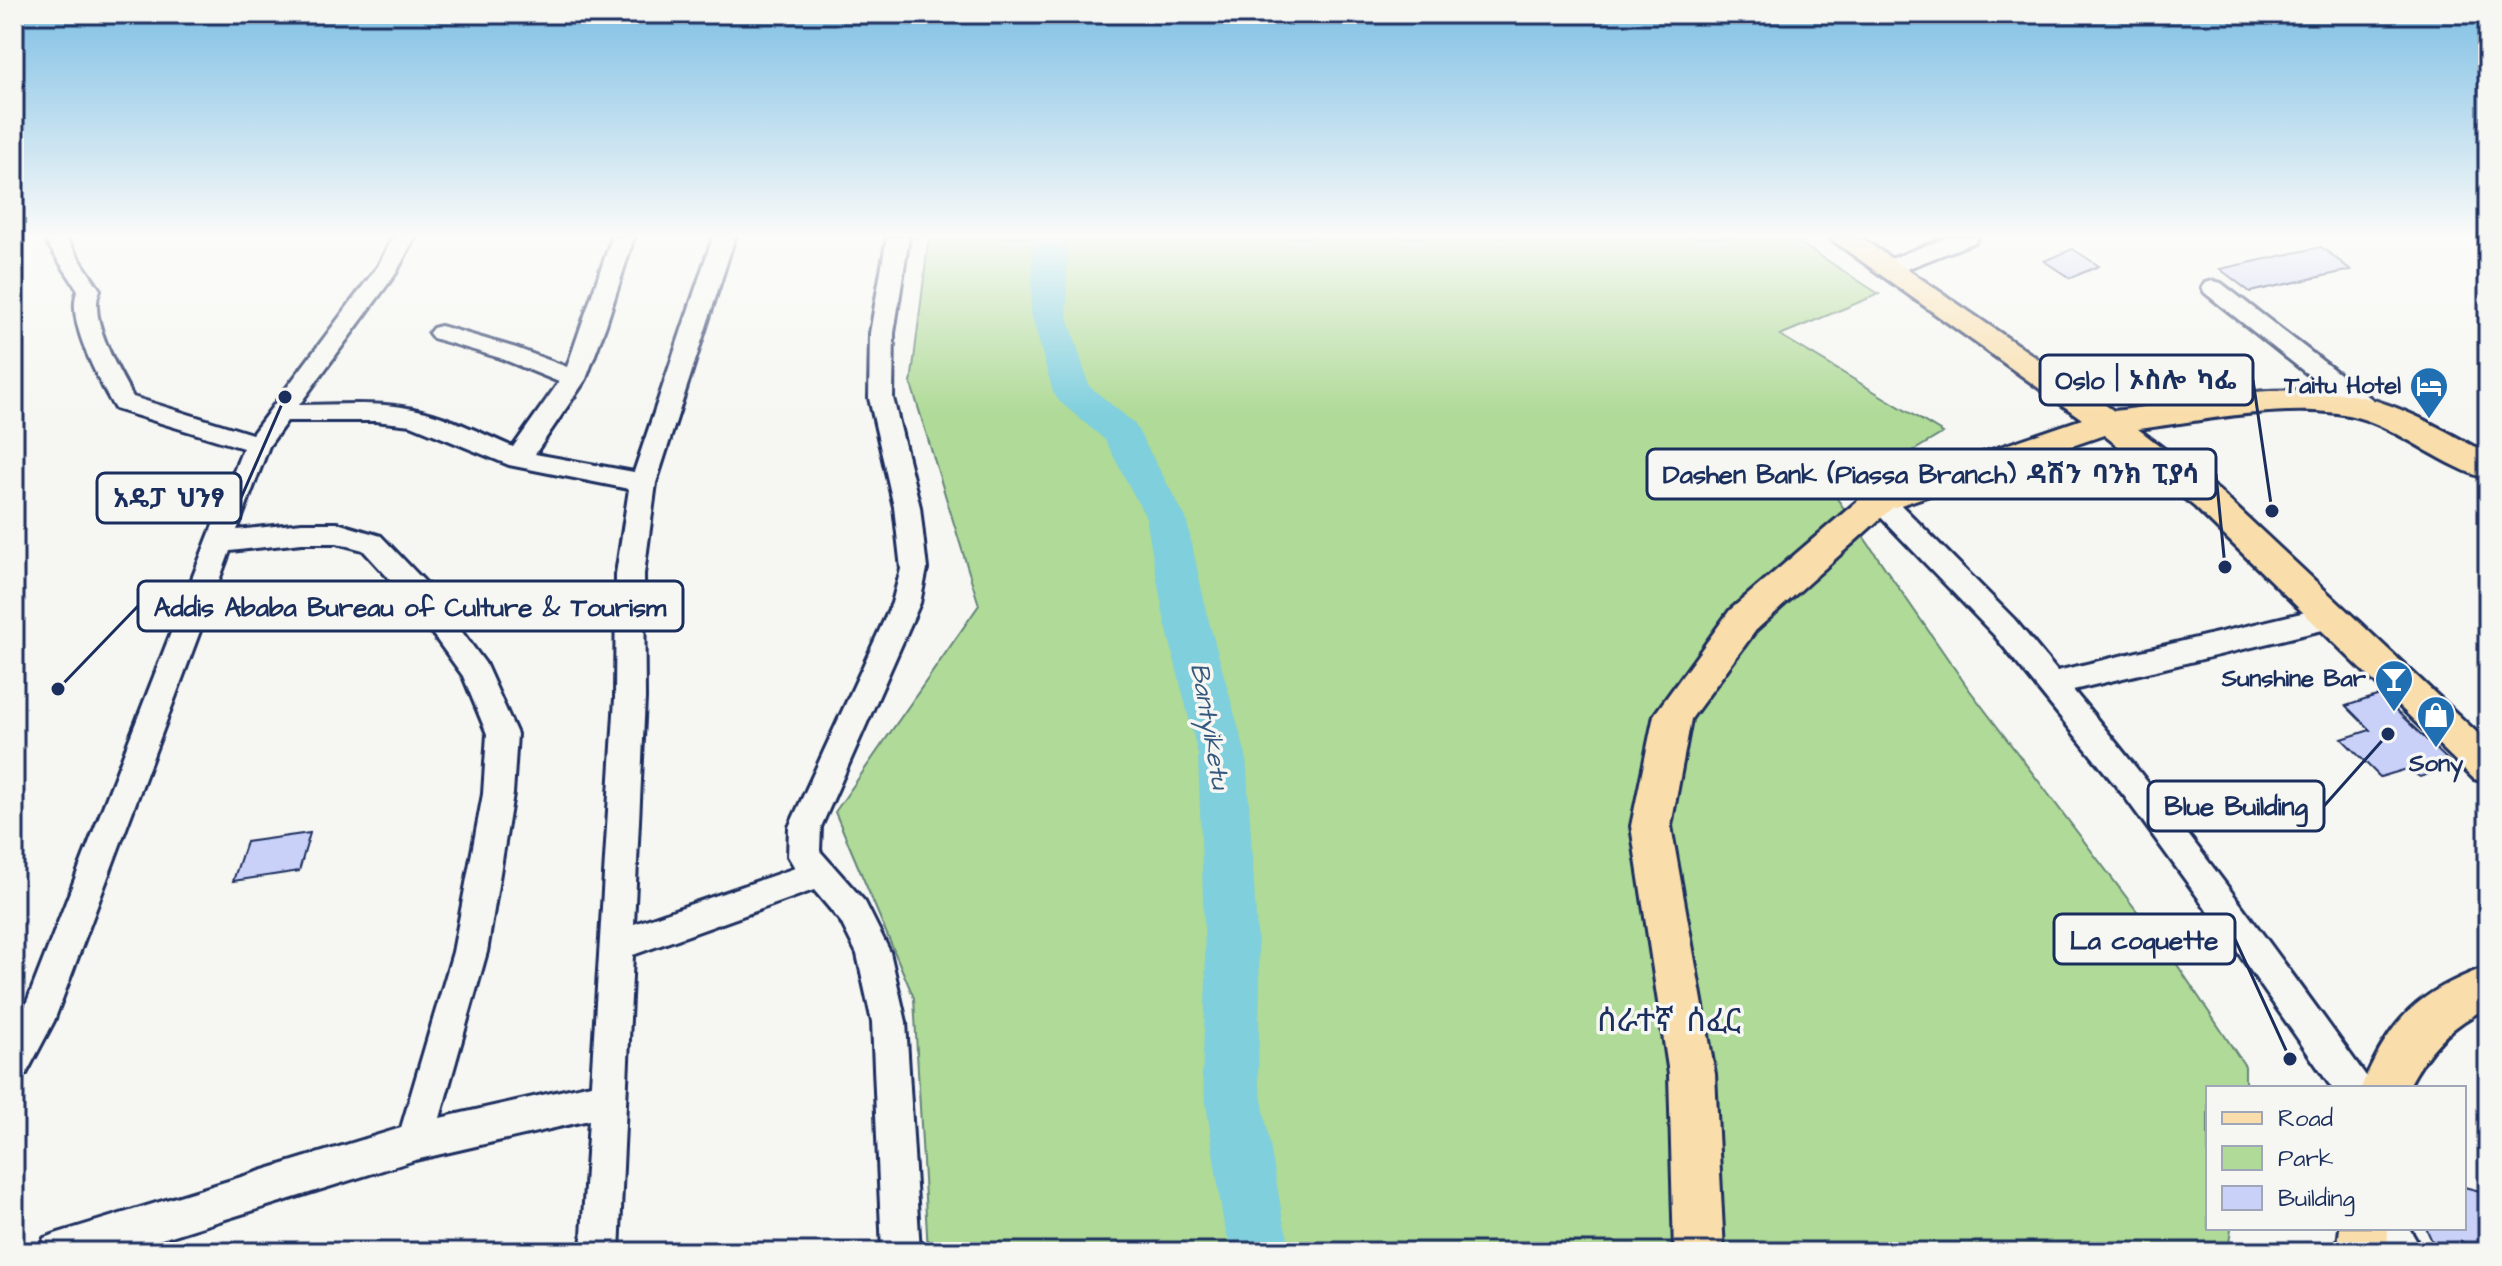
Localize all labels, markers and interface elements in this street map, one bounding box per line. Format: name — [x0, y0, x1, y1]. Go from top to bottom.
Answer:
callout: Oslo | ኦስሎ ካፌ — [2040, 355, 2253, 405]
text: Oslo | ኦስሎ ካፌ — [2055, 363, 2237, 399]
hotel icon: Taitu Hotel — [2408, 365, 2450, 420]
place label: Taitu Hotel — [2283, 369, 2401, 403]
callout: Dashen Bank (Piassa Branch) ዳሽን ባንክ ፒያሳ — [1647, 449, 2216, 499]
text: Dashen Bank (Piassa Branch) ዳሽን ባንክ ፒያሳ — [1663, 457, 2199, 493]
callout: አዴፓ ህንፃ — [97, 473, 241, 523]
text: አዴፓ ህንፃ — [113, 481, 225, 517]
callout: Addis Ababa Bureau of Culture & Tourism — [138, 581, 683, 631]
text: Addis Ababa Bureau of Culture & Tourism — [154, 590, 667, 626]
bar icon: Sunshine Bar — [2373, 658, 2415, 713]
water label: Bantyiketu — [1180, 660, 1239, 794]
place label: Sunshine Bar — [2221, 662, 2367, 696]
shop icon: Sony — [2415, 694, 2457, 749]
place label: Sony — [2408, 747, 2464, 783]
callout: Blue Building — [2148, 781, 2324, 831]
text: Blue Building — [2164, 789, 2308, 828]
callout: La coquette — [2054, 914, 2235, 964]
text: La coquette — [2070, 923, 2218, 959]
district label: ሰራተኛ ሰፈር — [1597, 999, 1741, 1044]
legend — [2206, 1086, 2466, 1230]
text: Road — [2278, 1102, 2333, 1136]
text: Park — [2278, 1142, 2334, 1176]
text: Building — [2278, 1182, 2355, 1217]

